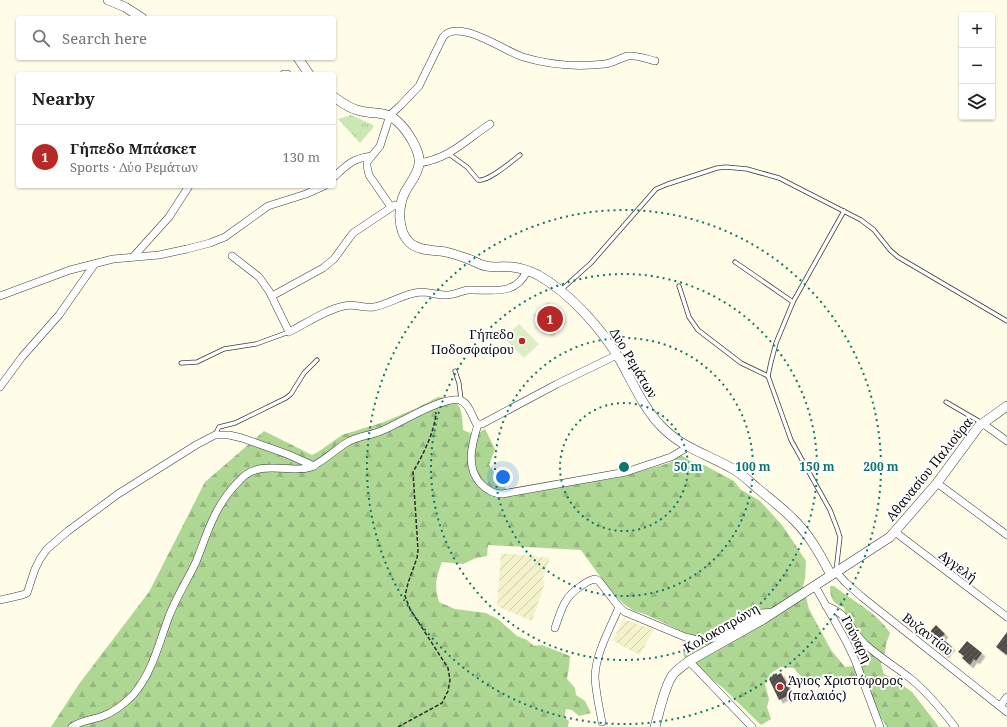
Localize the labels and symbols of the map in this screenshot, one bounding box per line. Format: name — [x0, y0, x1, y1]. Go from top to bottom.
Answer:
pin: 1 — [537, 304, 563, 334]
street label: Δύο Ρεμάτων — [606, 324, 662, 402]
place label: Γήπεδο Ποδοσφαίρου — [431, 325, 514, 358]
marker: Γήπεδο Ποδοσφαίρου — [517, 336, 527, 346]
street label: Αθανασίου Παλιούρα — [882, 413, 977, 525]
text: 50 m — [674, 458, 702, 475]
text: 100 m — [735, 458, 771, 475]
text: 150 m — [799, 458, 835, 475]
text: 200 m — [863, 458, 899, 475]
centre of rings — [617, 460, 631, 474]
your location — [493, 467, 513, 487]
street label: Αγγελή — [935, 546, 981, 586]
street label: Κολοκοτρώνη — [680, 599, 762, 657]
street label: Βυζαντίου — [899, 608, 957, 660]
street label: Γούναρη — [838, 612, 876, 666]
place label: Άγιος Χριστόφορος (παλαιός) — [788, 671, 903, 704]
marker: Άγιος Χριστόφορος (παλαιός) — [775, 682, 785, 692]

